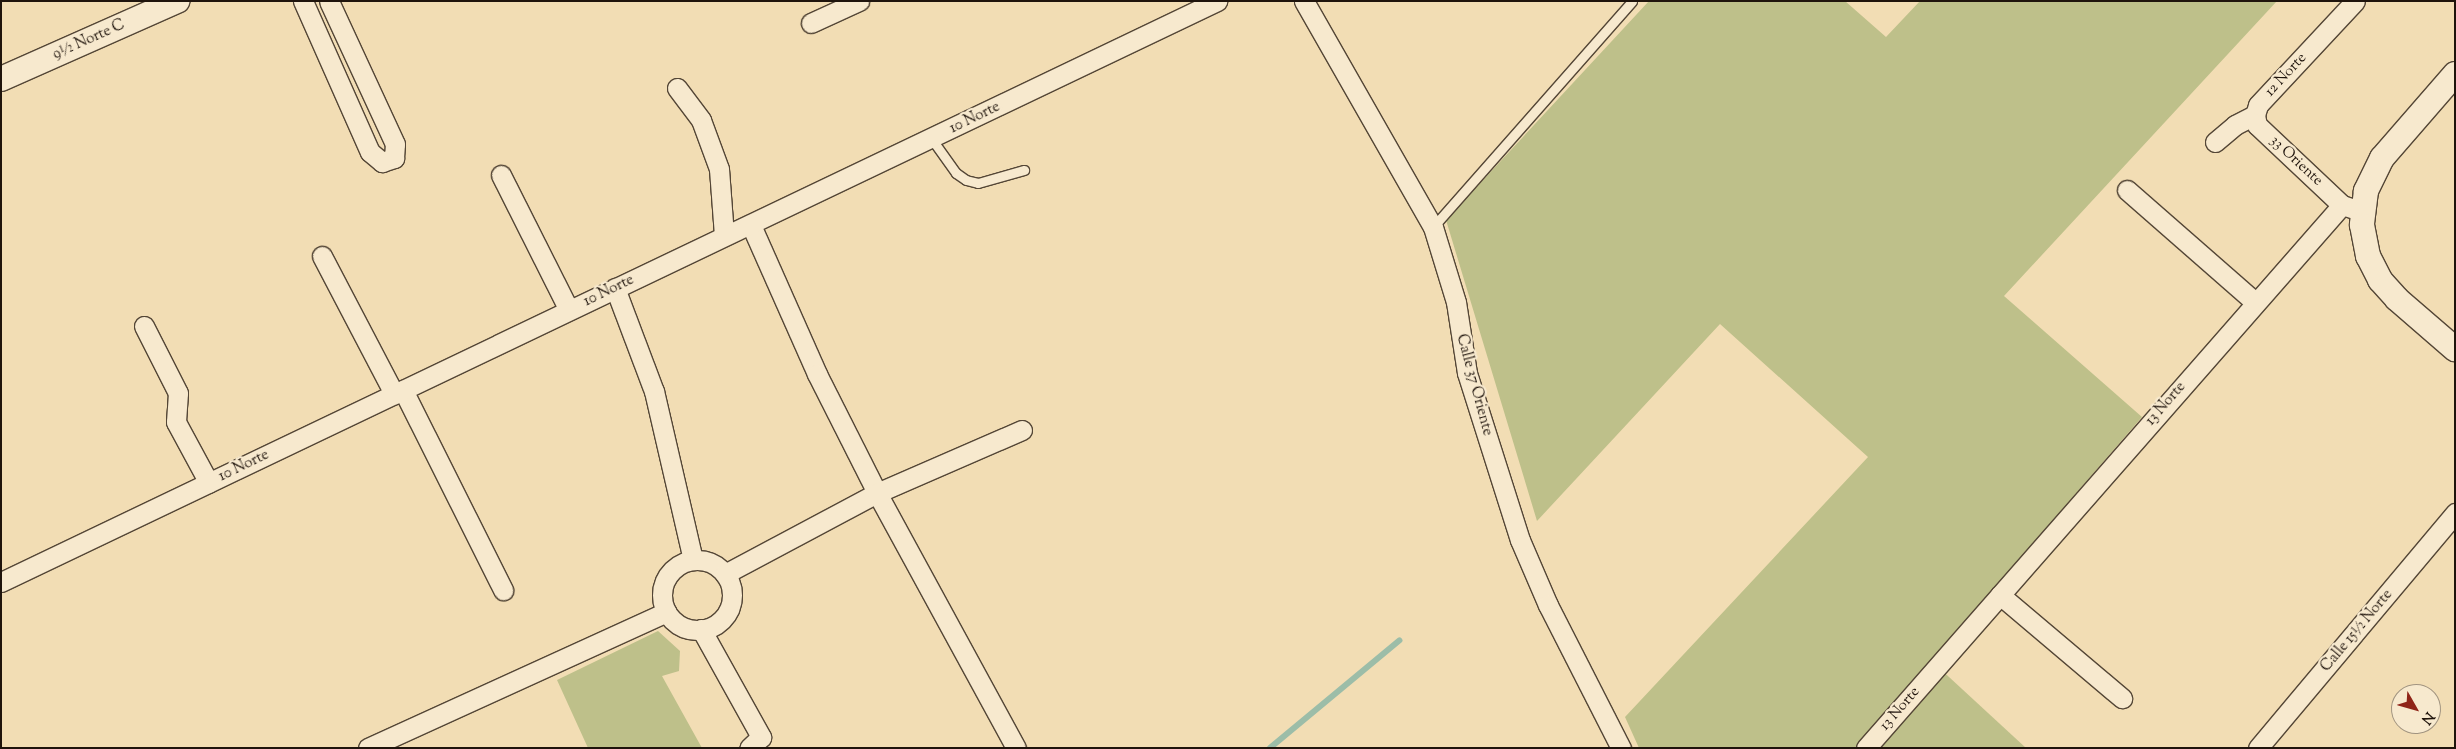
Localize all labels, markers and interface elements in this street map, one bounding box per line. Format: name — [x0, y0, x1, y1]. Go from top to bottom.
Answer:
street label: 9½ Norte C — [50, 16, 128, 64]
street label: 12 Norte — [2261, 49, 2311, 101]
street label: 10 Norte — [947, 98, 1003, 138]
street label: 33 Oriente — [2266, 132, 2326, 190]
street label: 10 Norte — [581, 271, 637, 311]
street label: Calle 37 Oriente — [1452, 332, 1496, 438]
street label: 13 Norte — [2142, 378, 2190, 430]
street label: 10 Norte — [216, 446, 272, 486]
street label: Calle 15½ Norte — [2317, 586, 2397, 676]
street label: 13 Norte — [1876, 683, 1924, 735]
north arrow — [2391, 684, 2441, 734]
text: N — [2416, 707, 2438, 728]

